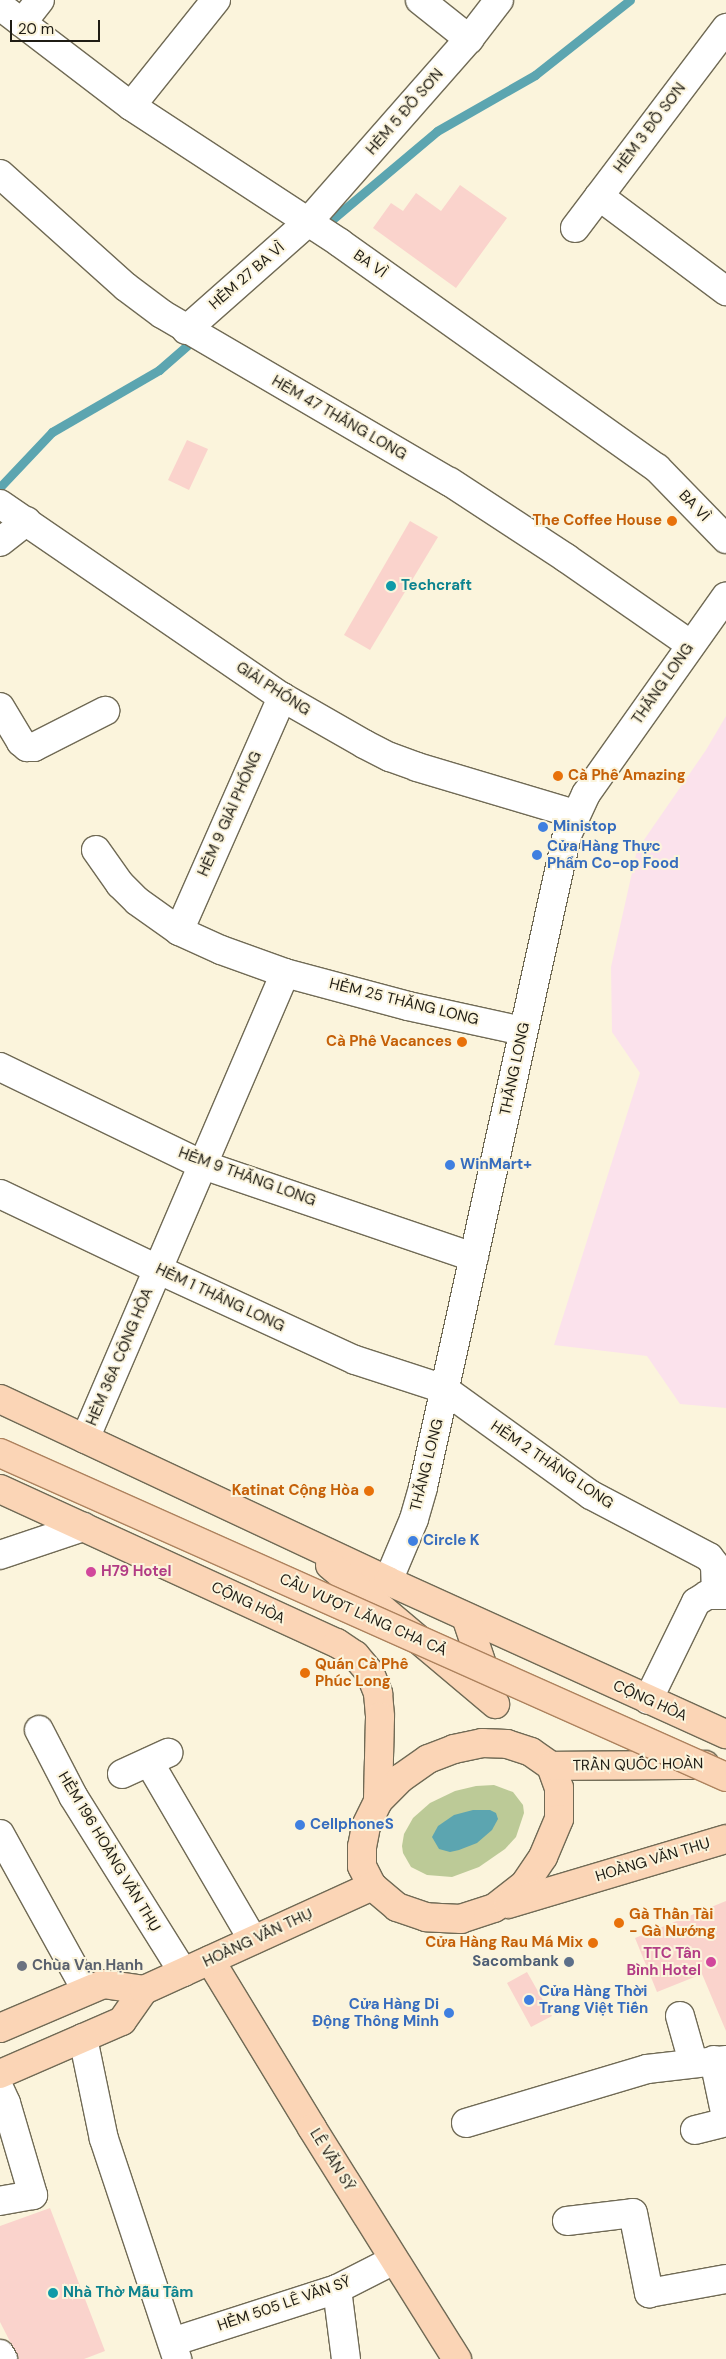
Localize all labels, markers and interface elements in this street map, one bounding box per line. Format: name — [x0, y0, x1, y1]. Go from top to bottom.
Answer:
scale bar — [12, 10, 102, 42]
text: 20 m — [18, 19, 54, 39]
street label: HẺM 5 ĐỒ SƠN — [363, 65, 447, 159]
street label: HẺM 3 ĐỒ SƠN — [610, 80, 690, 176]
street label: HẺM 27 BA VÌ — [206, 239, 288, 313]
street label: BA VÌ — [350, 246, 390, 282]
street label: HẺM 47 THĂNG LONG — [268, 372, 410, 464]
street label: BA VÌ — [675, 487, 713, 525]
place label: The Coffee House — [532, 512, 662, 530]
marker: The Coffee House — [666, 515, 678, 527]
place label: Techcraft — [401, 577, 472, 595]
marker: Techcraft — [385, 580, 397, 592]
street label: THĂNG LONG — [629, 640, 697, 728]
street label: GIẢI PHÓNG — [233, 658, 313, 720]
street label: HẺM 9 GIẢI PHÓNG — [194, 749, 266, 879]
place label: Cà Phê Amazing — [568, 767, 686, 785]
marker: Cà Phê Amazing — [552, 770, 564, 782]
place label: Ministop — [553, 818, 617, 836]
marker: Ministop — [537, 821, 549, 833]
place label: Cửa Hàng Thực Phẩm Co-op Food — [547, 837, 679, 872]
marker: Cửa Hàng Thực Phẩm Co-op Food — [531, 849, 543, 861]
street label: HẺM 25 THĂNG LONG — [328, 975, 480, 1029]
street label: THĂNG LONG — [496, 1021, 534, 1117]
place label: Cà Phê Vacances — [326, 1033, 452, 1051]
marker: Cà Phê Vacances — [456, 1036, 468, 1048]
street label: HẺM 9 THĂNG LONG — [176, 1144, 318, 1210]
place label: WinMart+ — [460, 1156, 532, 1174]
marker: WinMart+ — [444, 1159, 456, 1171]
street label: HẺM 1 THĂNG LONG — [153, 1260, 287, 1336]
street label: HẺM 36A CỘNG HÒA — [83, 1286, 157, 1428]
street label: THĂNG LONG — [407, 1417, 447, 1513]
street label: HẺM 2 THĂNG LONG — [487, 1417, 617, 1513]
place label: Katinat Cộng Hòa — [232, 1482, 359, 1500]
marker: Katinat Cộng Hòa — [363, 1485, 375, 1497]
place label: Circle K — [423, 1532, 480, 1550]
marker: Circle K — [407, 1535, 419, 1547]
place label: H79 Hotel — [101, 1563, 172, 1581]
marker: H79 Hotel — [85, 1566, 97, 1578]
street label: CẦU VƯỢT LĂNG CHA CẢ — [277, 1570, 449, 1660]
street label: CỘNG HÒA — [208, 1578, 288, 1628]
place label: Quán Cà Phê Phúc Long — [315, 1655, 408, 1690]
marker: Quán Cà Phê Phúc Long — [299, 1667, 311, 1679]
street label: CỘNG HÒA — [610, 1677, 690, 1725]
street label: TRẦN QUỐC HOÀN — [572, 1755, 704, 1775]
street label: HẺM 196 HOÀNG VĂN THỤ — [54, 1769, 164, 1935]
place label: CellphoneS — [310, 1816, 394, 1834]
marker: CellphoneS — [294, 1819, 306, 1831]
street label: HOÀNG VĂN THỤ — [593, 1834, 713, 1886]
street label: HOÀNG VĂN THỤ — [200, 1905, 316, 1971]
place label: Gà Thần Tài - Gà Nướng — [629, 1905, 716, 1940]
marker: Gà Thần Tài - Gà Nướng — [613, 1917, 625, 1929]
place label: Cửa Hàng Rau Má Mix — [425, 1934, 583, 1952]
marker: Cửa Hàng Rau Má Mix — [587, 1937, 599, 1949]
place label: TTC Tân Bình Hotel — [626, 1944, 701, 1979]
place label: Sacombank — [472, 1953, 559, 1971]
marker: Sacombank — [563, 1956, 575, 1968]
marker: TTC Tân Bình Hotel — [705, 1956, 717, 1968]
place label: Chùa Vạn Hạnh — [32, 1957, 143, 1975]
marker: Chùa Vạn Hạnh — [16, 1960, 28, 1972]
place label: Cửa Hàng Thời Trang Việt Tiến — [539, 1982, 648, 2017]
marker: Cửa Hàng Thời Trang Việt Tiến — [523, 1994, 535, 2006]
place label: Cửa Hàng Di Động Thông Minh — [312, 1995, 439, 2030]
marker: Cửa Hàng Di Động Thông Minh — [443, 2007, 455, 2019]
street label: LÊ VĂN SỸ — [306, 2125, 358, 2195]
street label: HẺM 505 LÊ VĂN SỸ — [215, 2273, 353, 2335]
place label: Nhà Thờ Mẫu Tâm — [63, 2284, 193, 2302]
marker: Nhà Thờ Mẫu Tâm — [47, 2287, 59, 2299]

